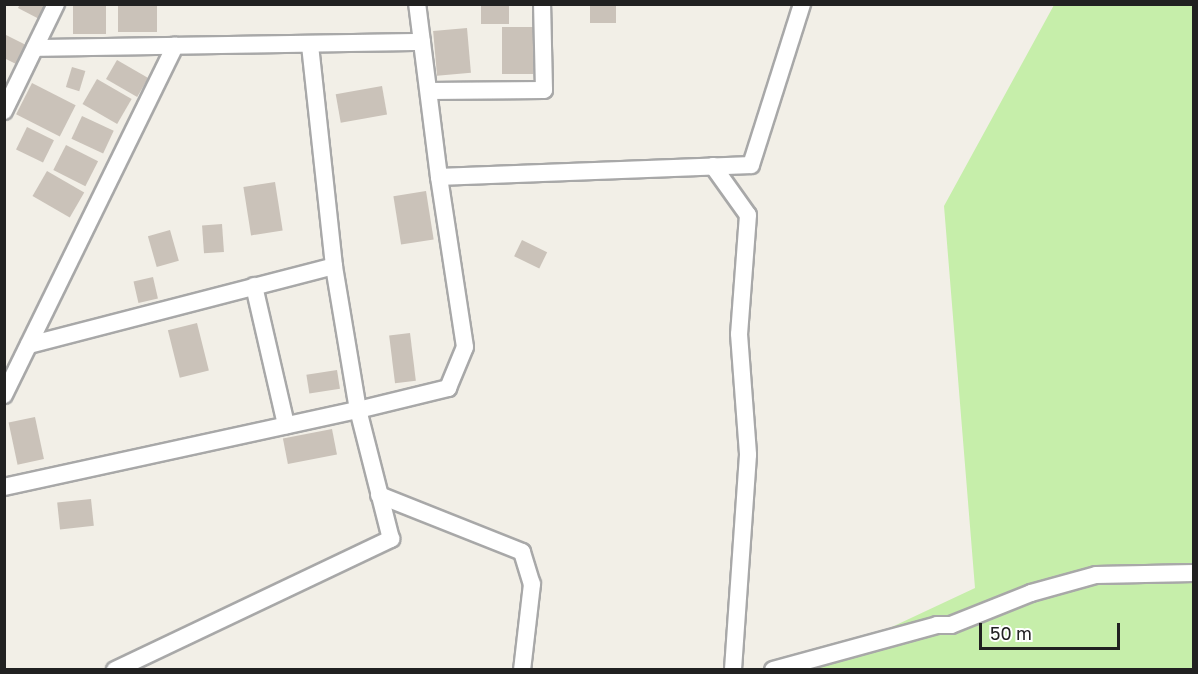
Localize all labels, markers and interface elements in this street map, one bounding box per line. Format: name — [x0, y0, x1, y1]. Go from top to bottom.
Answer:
scale bar — [982, 611, 1123, 649]
text: 50 m — [990, 622, 1032, 644]

